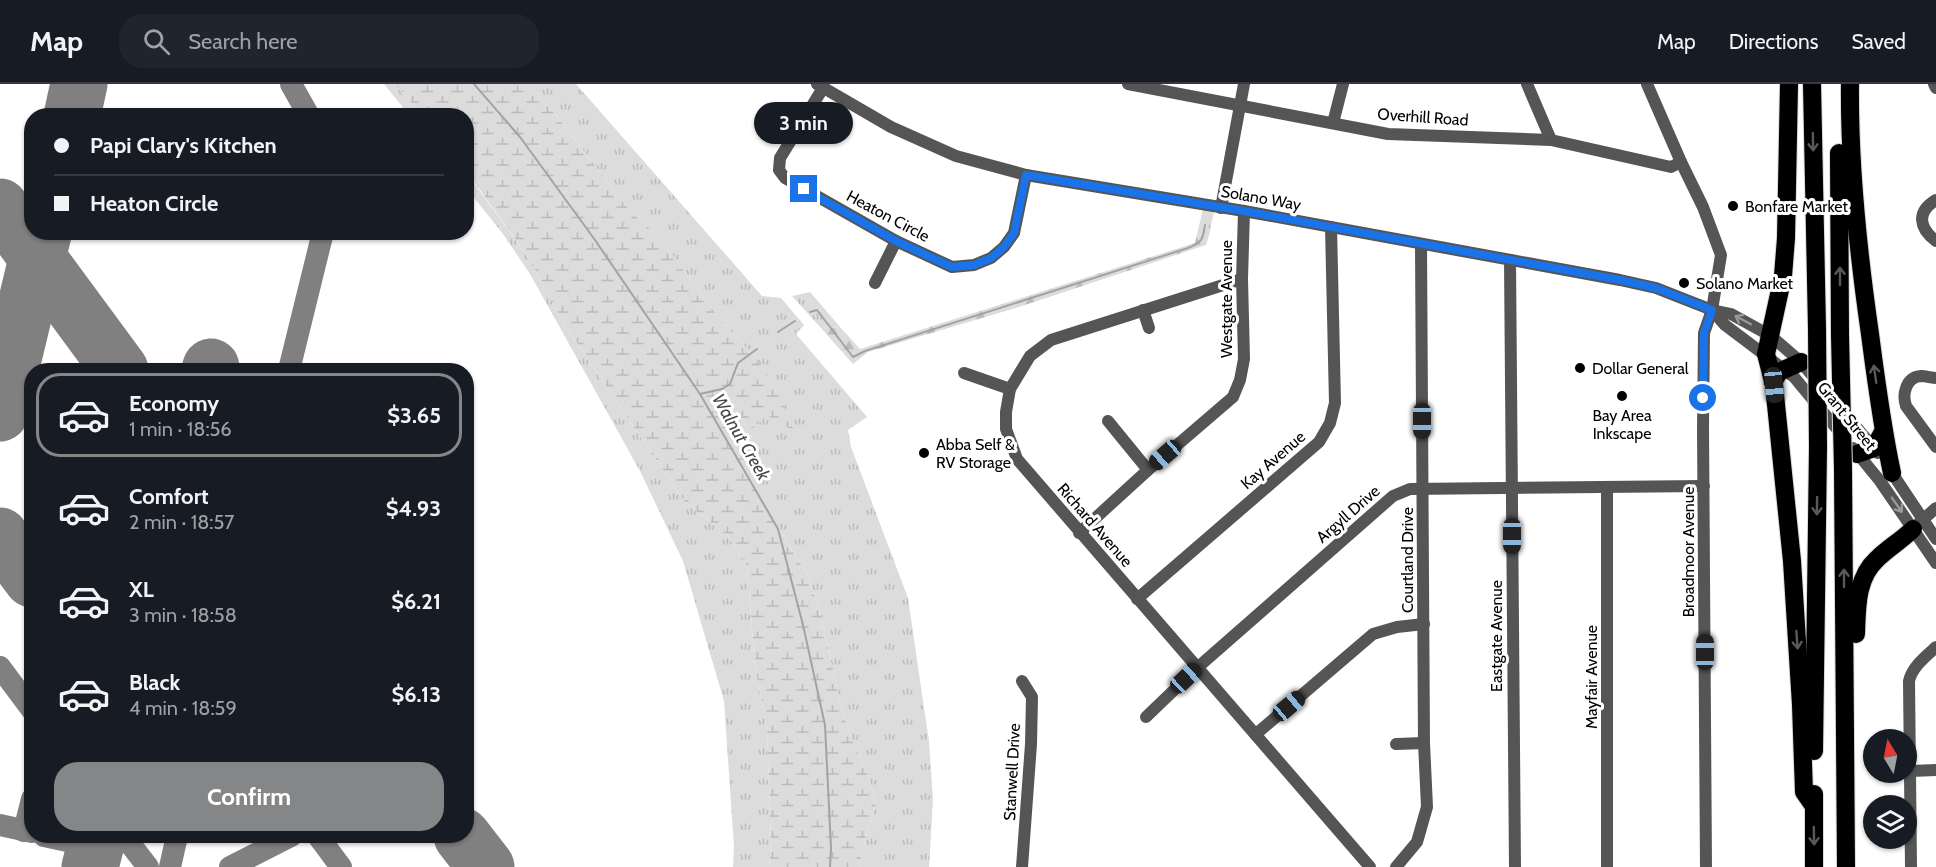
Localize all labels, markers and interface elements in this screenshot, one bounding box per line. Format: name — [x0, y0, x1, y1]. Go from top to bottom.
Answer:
search box — [119, 14, 539, 68]
text: Map — [30, 24, 83, 58]
icon: search — [140, 25, 173, 58]
text: Search here — [188, 28, 297, 55]
text: Map — [1657, 29, 1696, 54]
text: Directions — [1729, 29, 1818, 54]
text: Saved — [1851, 29, 1906, 54]
callout: 3 min — [754, 102, 854, 144]
street label: Overhill Road — [1377, 104, 1469, 130]
text: 3 min — [779, 111, 828, 135]
text: Papi Clary's Kitchen — [90, 132, 277, 159]
one-way arrow — [1808, 132, 1819, 152]
route end — [790, 175, 817, 202]
street label: Solano Way — [1220, 182, 1302, 214]
street label: Heaton Circle — [843, 186, 933, 246]
text: Heaton Circle — [90, 190, 218, 217]
place label: Bonfare Market — [1745, 197, 1848, 216]
marker: Bonfare Market — [1726, 199, 1740, 213]
street label: Westgate Avenue — [1217, 240, 1236, 358]
one-way arrow — [1834, 267, 1846, 287]
place label: Solano Market — [1696, 274, 1794, 293]
marker: Solano Market — [1677, 276, 1691, 290]
one-way arrow — [1735, 314, 1752, 326]
place label: Dollar General — [1592, 359, 1689, 378]
marker: Dollar General — [1573, 361, 1587, 375]
one-way arrow — [1870, 365, 1881, 384]
car — [1763, 366, 1785, 404]
street label: Grant Street — [1814, 378, 1881, 454]
route start — [1689, 384, 1716, 411]
icon: car — [57, 388, 111, 442]
marker: Bay Area Inkscape — [1615, 389, 1629, 403]
text: Economy — [129, 390, 219, 417]
water label: Walnut Creek — [707, 390, 775, 485]
text: $3.65 — [387, 402, 441, 429]
car — [1413, 403, 1431, 439]
place label: Bay Area Inkscape — [1592, 406, 1652, 443]
text: 1 min · 18:56 — [129, 417, 232, 441]
street label: Kay Avenue — [1237, 427, 1309, 493]
place label: Abba Self & RV Storage — [936, 435, 1015, 472]
car — [1146, 436, 1184, 474]
marker: Abba Self & RV Storage — [917, 446, 931, 460]
street label: Richard Avenue — [1054, 479, 1136, 571]
icon: car — [57, 481, 111, 535]
street label: Argyll Drive — [1312, 481, 1384, 547]
text: Comfort — [129, 483, 208, 510]
street label: Broadmoor Avenue — [1679, 487, 1698, 617]
text: $4.93 — [386, 495, 441, 522]
one-way arrow — [1811, 495, 1823, 515]
one-way arrow — [1891, 496, 1903, 512]
street label: Courtland Drive — [1398, 507, 1417, 613]
text: 2 min · 18:57 — [129, 510, 234, 534]
car — [1503, 518, 1521, 554]
one-way arrow — [1838, 568, 1850, 588]
icon: car — [57, 574, 111, 628]
text: XL — [129, 576, 154, 603]
street label: Eastgate Avenue — [1487, 580, 1506, 692]
text: $6.21 — [391, 588, 441, 615]
text: 3 min · 18:58 — [129, 603, 237, 627]
street label: Mayfair Avenue — [1582, 625, 1601, 729]
one-way arrow — [1791, 629, 1802, 649]
car — [1696, 634, 1714, 670]
car — [1167, 659, 1205, 697]
icon: car — [57, 667, 111, 721]
text: Black — [129, 669, 180, 696]
text: $6.13 — [391, 681, 441, 708]
car — [1269, 688, 1309, 724]
text: 4 min · 18:59 — [129, 696, 237, 720]
street label: Stanwell Drive — [1000, 723, 1024, 821]
north arrow — [1863, 729, 1917, 783]
map controls — [1863, 729, 1917, 849]
button: Confirm — [54, 762, 444, 831]
button: layers — [1863, 795, 1917, 849]
one-way arrow — [1808, 825, 1820, 845]

